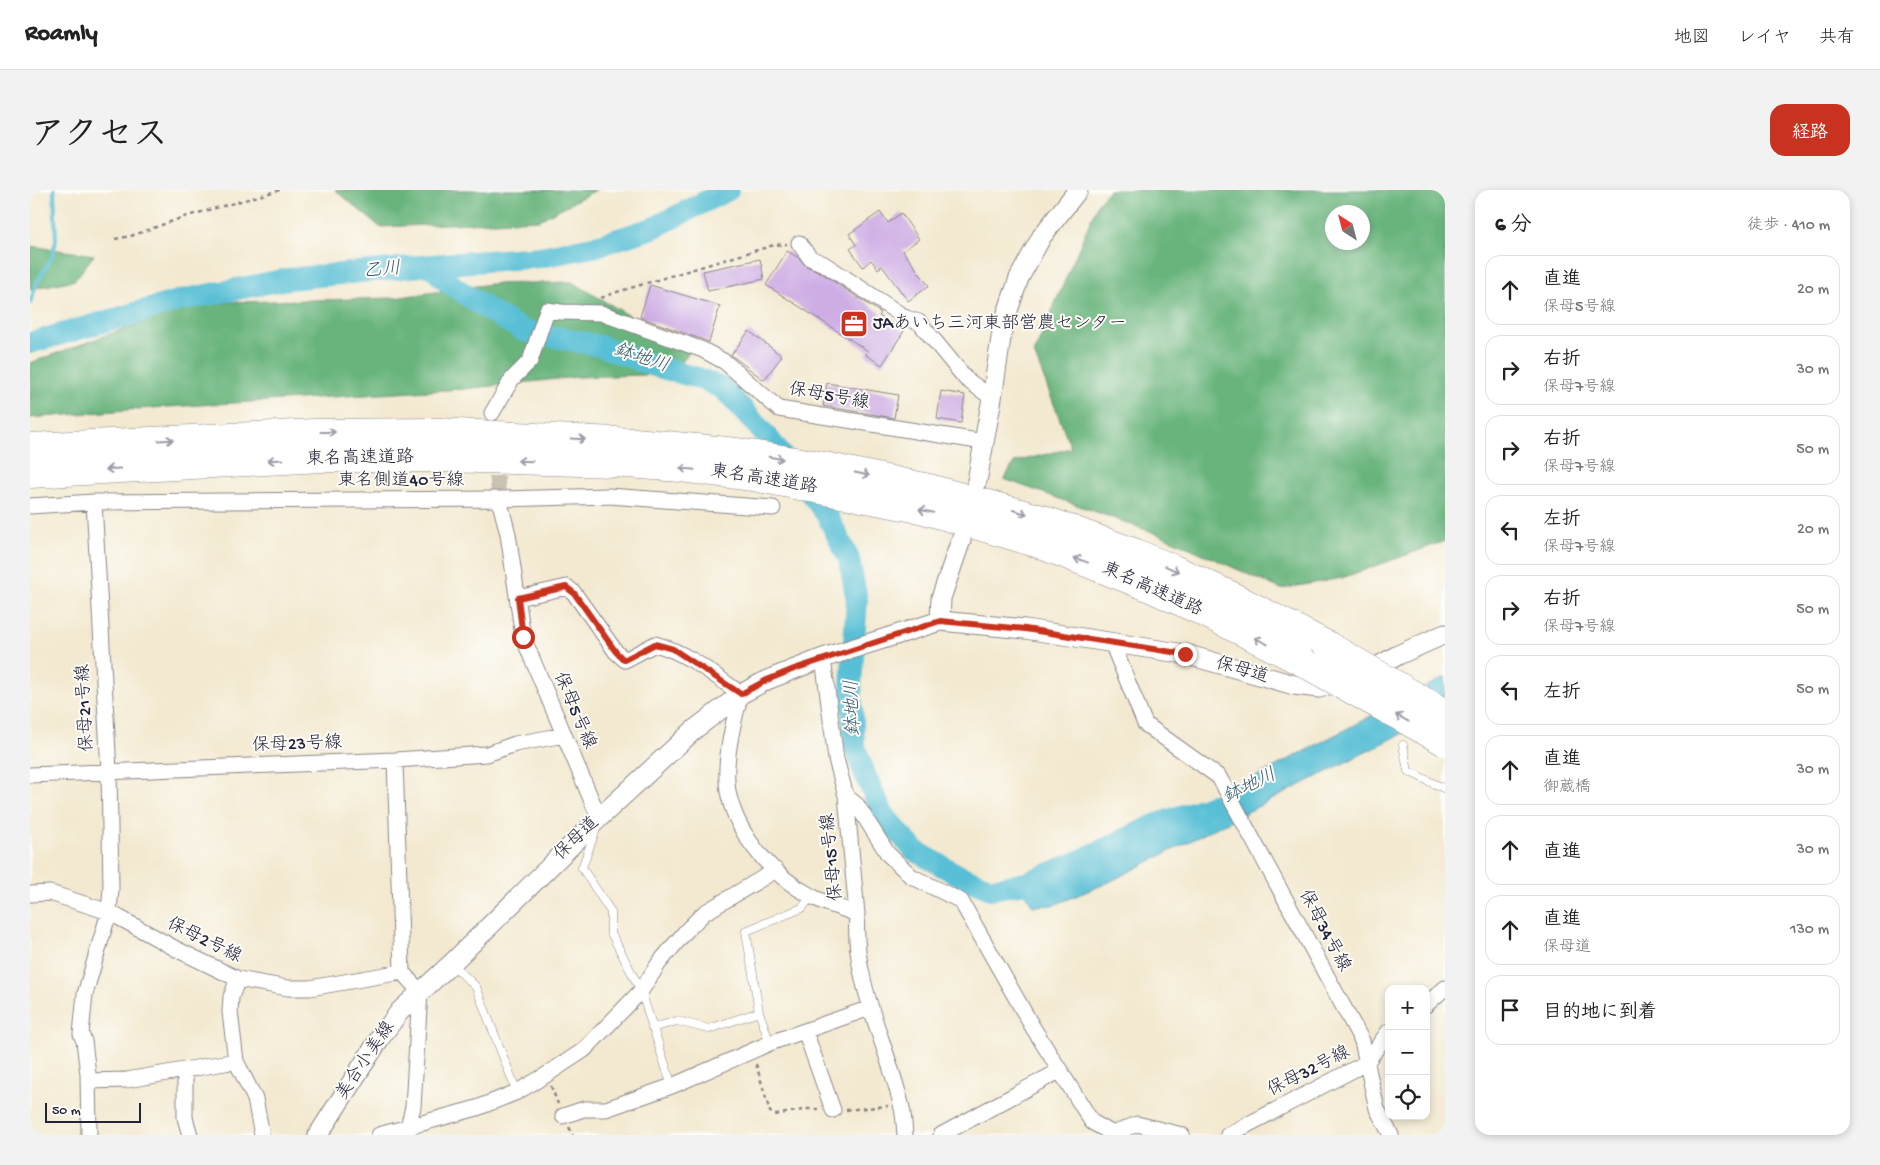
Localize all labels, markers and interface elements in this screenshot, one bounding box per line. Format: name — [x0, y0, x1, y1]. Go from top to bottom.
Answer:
text: Roamly — [25, 20, 98, 49]
text: 地図 — [1674, 28, 1710, 49]
text: レイヤ — [1738, 28, 1791, 49]
text: 共有 — [1819, 28, 1855, 49]
button: 経路 — [1770, 104, 1850, 156]
text: アクセス — [30, 117, 168, 158]
north arrow — [1325, 205, 1370, 250]
text: 6 分 — [1495, 214, 1532, 239]
text: 徒歩 · 410 m — [1747, 217, 1830, 236]
water label: 乙川 — [362, 258, 402, 284]
text: 直進 — [1543, 269, 1581, 292]
icon: ahead — [1496, 276, 1524, 304]
text: 20 m — [1797, 281, 1829, 300]
text: 保母5号線 — [1543, 299, 1615, 318]
office icon: JAあいち三河東部営農センター — [839, 309, 869, 339]
place label: JAあいち三河東部営農センター — [873, 313, 1126, 335]
water label: 鉢地川 — [610, 338, 672, 379]
text: 右折 — [1543, 349, 1581, 372]
icon: right — [1496, 356, 1524, 384]
text: 30 m — [1796, 361, 1829, 380]
street label: 保母5号線 — [787, 379, 871, 414]
text: 保母7号線 — [1543, 379, 1615, 398]
one-way arrow — [320, 428, 336, 437]
text: 右折 — [1543, 429, 1581, 452]
one-way arrow — [570, 434, 586, 444]
one-way arrow — [158, 436, 174, 445]
icon: right — [1496, 436, 1524, 464]
text: 50 m — [1796, 441, 1829, 460]
street label: 東名高速道路 — [306, 447, 414, 470]
one-way arrow — [768, 453, 784, 463]
one-way arrow — [267, 456, 283, 465]
one-way arrow — [517, 456, 533, 465]
text: 保母7号線 — [1543, 459, 1615, 478]
street label: 東名高速道路 — [709, 460, 819, 499]
one-way arrow — [679, 464, 695, 474]
one-way arrow — [105, 465, 121, 474]
street label: 東名側道40号線 — [338, 470, 464, 492]
one-way arrow — [854, 470, 870, 479]
one-way arrow — [918, 506, 934, 515]
one-way arrow — [1012, 508, 1028, 518]
text: 左折 — [1543, 509, 1581, 532]
icon: left — [1496, 516, 1524, 544]
text: 20 m — [1797, 521, 1829, 540]
text: 保母7号線 — [1543, 539, 1615, 558]
one-way arrow — [1073, 555, 1089, 564]
street label: 東名高速道路 — [1098, 558, 1206, 622]
one-way arrow — [1164, 564, 1179, 574]
text: 右折 — [1543, 589, 1581, 612]
icon: right — [1496, 596, 1524, 624]
text: 50 m — [1796, 601, 1829, 620]
text: 保母7号線 — [1543, 619, 1615, 638]
route start — [512, 626, 535, 649]
one-way arrow — [1253, 636, 1268, 646]
route end — [1174, 643, 1197, 666]
street label: 保母道 — [1213, 653, 1271, 689]
street label: 保母21号線 — [72, 663, 99, 753]
street label: 保母5号線 — [548, 669, 601, 753]
icon: left — [1496, 676, 1524, 704]
water label: 鉢地川 — [841, 679, 866, 737]
text: 50 m — [1796, 681, 1829, 700]
text: 左折 — [1543, 682, 1581, 705]
one-way arrow — [1395, 713, 1410, 723]
street label: 保母23号線 — [252, 732, 342, 757]
text: 直進 — [1543, 749, 1581, 772]
icon: ahead — [1496, 756, 1524, 784]
text: 30 m — [1796, 761, 1829, 780]
water label: 鉢地川 — [1219, 763, 1281, 810]
text: 御蔵橋 — [1543, 779, 1591, 798]
street label: 保母道 — [550, 812, 604, 865]
street label: 保母15号線 — [817, 812, 848, 902]
icon: ahead — [1496, 836, 1524, 864]
text: 30 m — [1796, 841, 1829, 860]
text: 直進 — [1543, 842, 1581, 865]
street label: 保母34号線 — [1294, 886, 1355, 976]
text: 直進 — [1543, 909, 1581, 932]
street label: 保母2号線 — [163, 913, 245, 968]
icon: ahead — [1496, 916, 1524, 944]
text: 130 m — [1790, 921, 1829, 940]
text: 保母道 — [1543, 939, 1591, 958]
map controls — [1385, 985, 1430, 1120]
button: + — [1385, 985, 1430, 1030]
icon: arrive — [1496, 996, 1524, 1024]
text: 目的地に到着 — [1543, 1002, 1657, 1025]
street label: 美合小美線 — [331, 1017, 400, 1104]
button: − — [1385, 1030, 1430, 1075]
street label: 保母32号線 — [1264, 1041, 1354, 1102]
button: locate — [1385, 1075, 1430, 1120]
scale bar — [45, 1100, 141, 1123]
text: 50 m — [52, 1103, 81, 1120]

